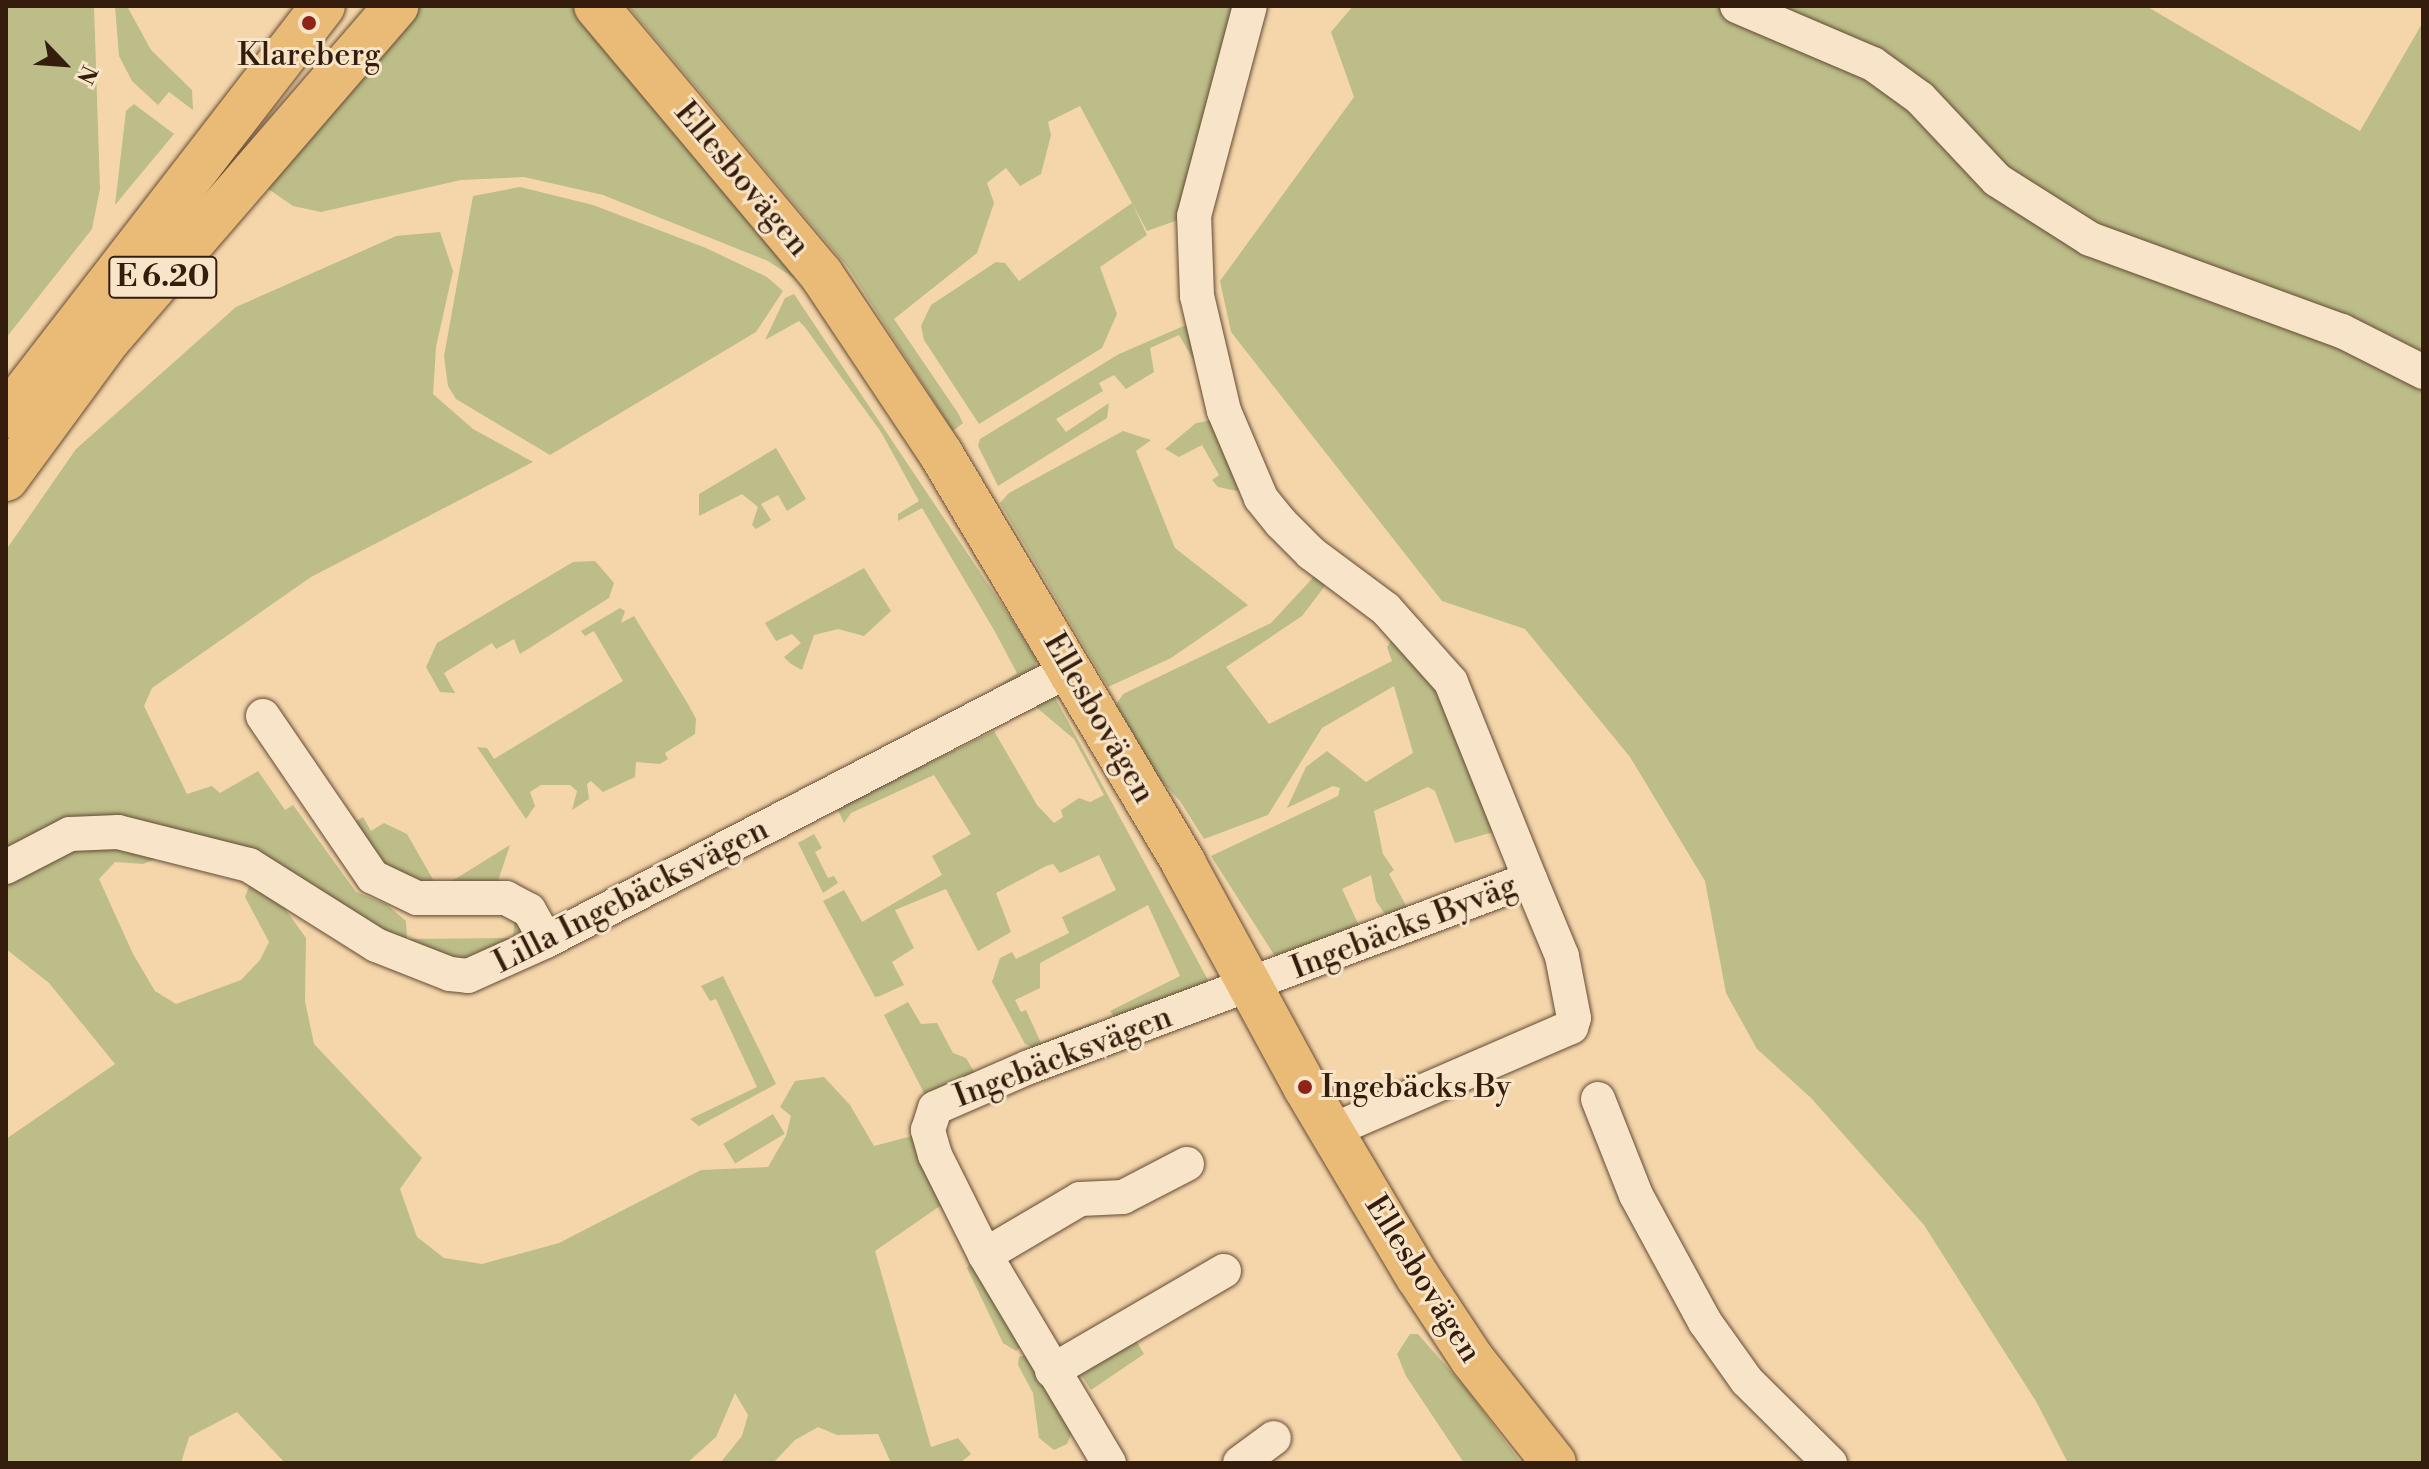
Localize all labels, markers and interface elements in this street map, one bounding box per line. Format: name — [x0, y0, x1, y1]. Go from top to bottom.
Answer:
marker: Klareberg — [300, 14, 318, 32]
north arrow — [24, 24, 104, 104]
place label: Klareberg — [237, 36, 381, 74]
text: N — [70, 61, 102, 88]
street label: Ellesbovägen — [666, 94, 818, 264]
road number: E 6.20 — [107, 251, 219, 303]
street label: Ellesbovägen — [1035, 626, 1163, 810]
street label: Lilla Ingebäcksvägen — [487, 810, 775, 982]
street label: Ingebäcks Byväg — [1286, 866, 1522, 988]
street label: Ingebäcksvägen — [949, 998, 1177, 1116]
place label: Ingebäcks By — [1321, 1068, 1511, 1106]
marker: Ingebäcks By — [1296, 1078, 1314, 1096]
street label: Ellesbovägen — [1356, 1188, 1490, 1370]

